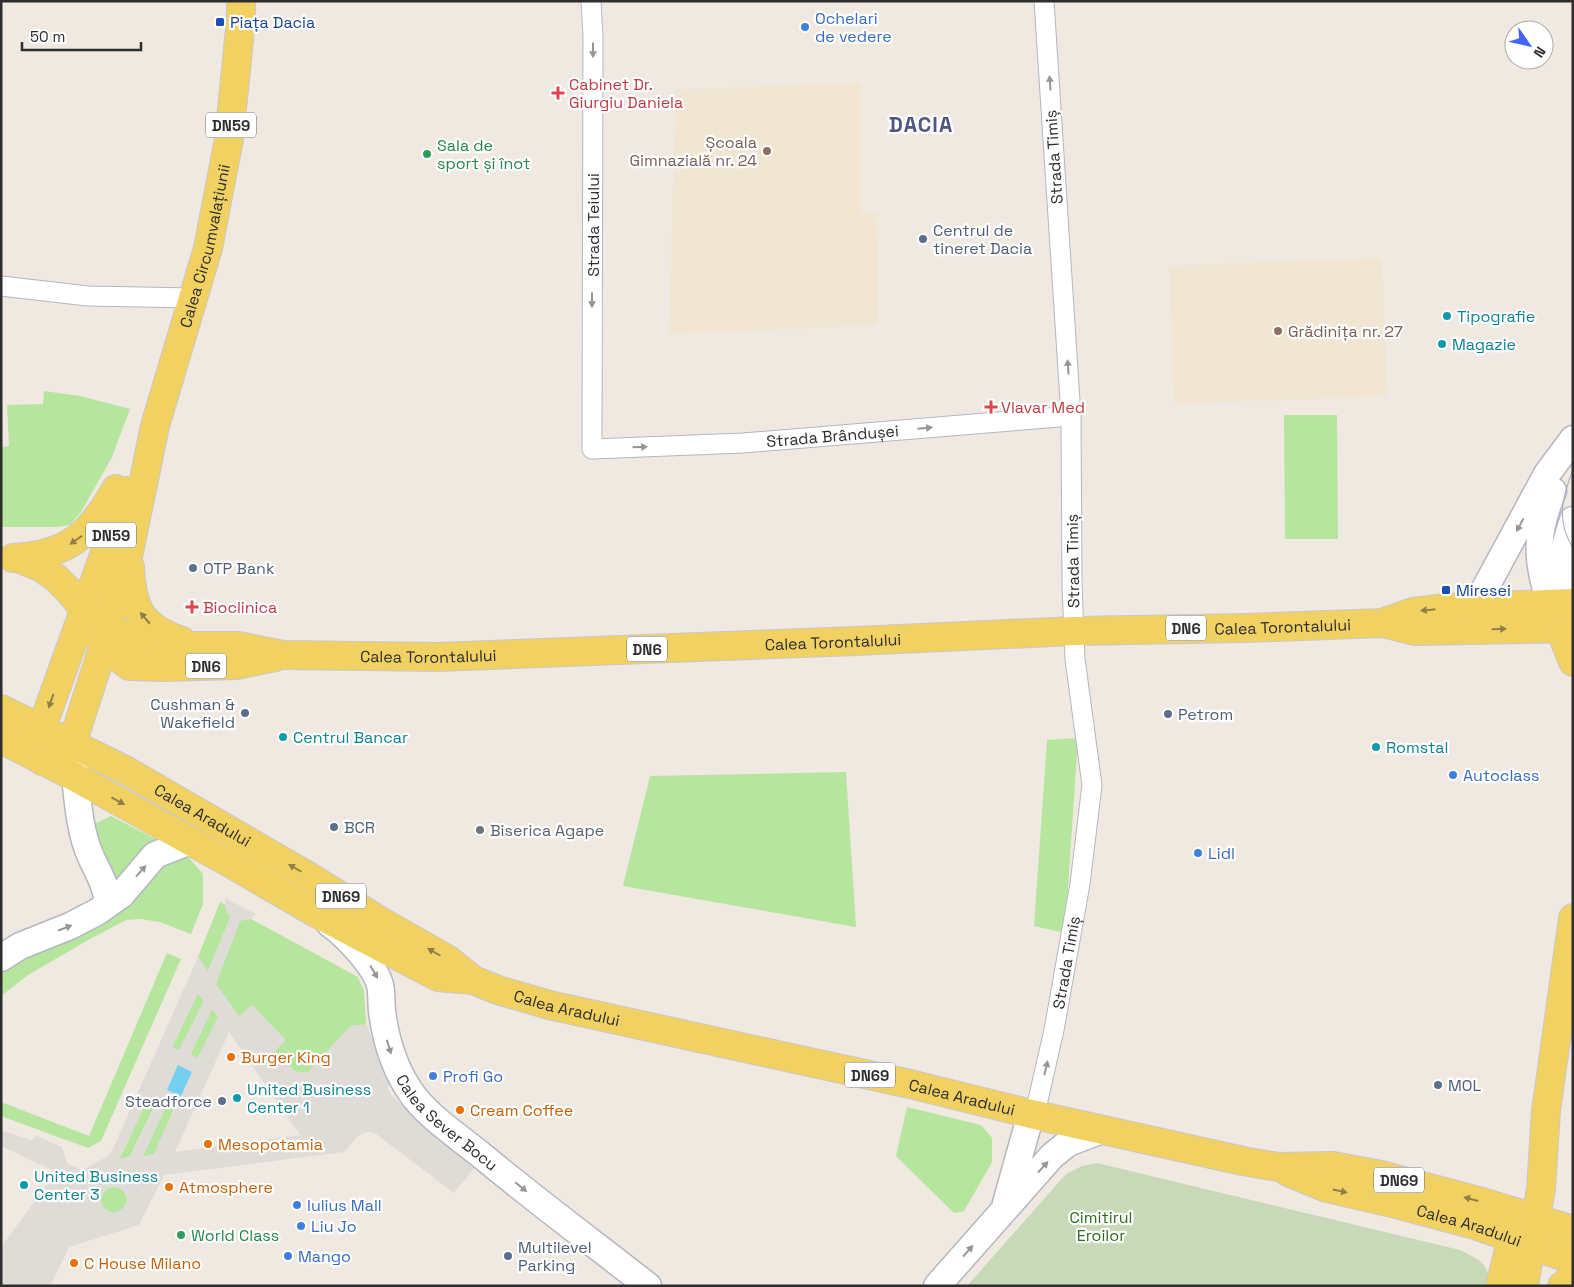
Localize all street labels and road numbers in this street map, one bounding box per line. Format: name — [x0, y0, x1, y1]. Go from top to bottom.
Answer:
street label: Strada Timiș — [1040, 109, 1068, 205]
road number: DN59 — [206, 112, 256, 138]
street label: Calea Circumvalațiunii — [174, 162, 234, 330]
street label: Strada Teiului — [583, 173, 604, 277]
street label: Strada Brândușei — [765, 420, 900, 452]
street label: Strada Timiș — [1062, 514, 1084, 608]
road number: DN59 — [86, 522, 136, 548]
street label: Calea Torontalului — [1214, 614, 1351, 639]
road number: DN6 — [1166, 616, 1206, 640]
street label: Calea Torontalului — [764, 628, 902, 655]
road number: DN6 — [627, 636, 667, 662]
street label: Calea Torontalului — [360, 644, 497, 668]
road number: DN6 — [186, 654, 226, 678]
street label: Calea Aradului — [150, 779, 255, 851]
road number: DN69 — [316, 884, 366, 908]
street label: Strada Timiș — [1047, 914, 1085, 1011]
street label: Calea Aradului — [511, 985, 622, 1031]
road number: DN69 — [845, 1062, 895, 1088]
street label: Calea Sever Bocu — [391, 1070, 502, 1175]
street label: Calea Aradului — [907, 1074, 1017, 1120]
road number: DN69 — [1374, 1168, 1424, 1192]
street label: Calea Aradului — [1414, 1199, 1524, 1251]

